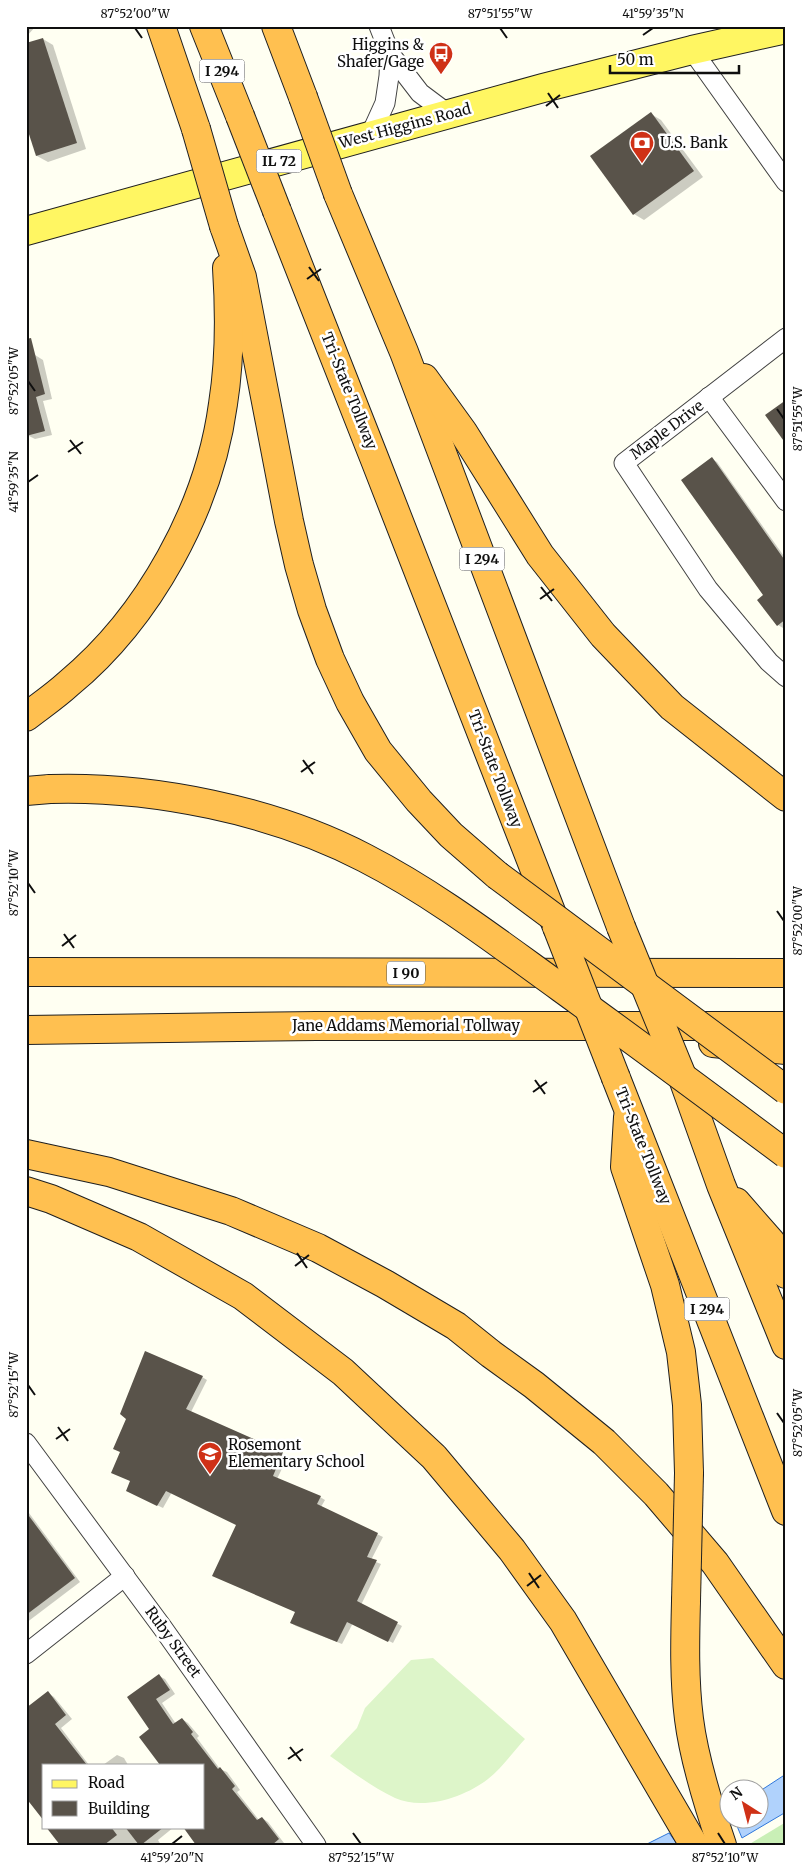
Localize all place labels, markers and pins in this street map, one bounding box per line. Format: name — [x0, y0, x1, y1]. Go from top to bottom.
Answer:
place label: Higgins & Shafer/Gage — [337, 35, 425, 71]
bus stop icon: Higgins & Shafer/Gage — [428, 41, 454, 75]
bank icon: U.S. Bank — [629, 130, 655, 164]
place label: U.S. Bank — [660, 133, 728, 152]
place label: Rosemont Elementary School — [228, 1435, 365, 1471]
school or university icon: Rosemont Elementary School — [197, 1441, 223, 1475]

